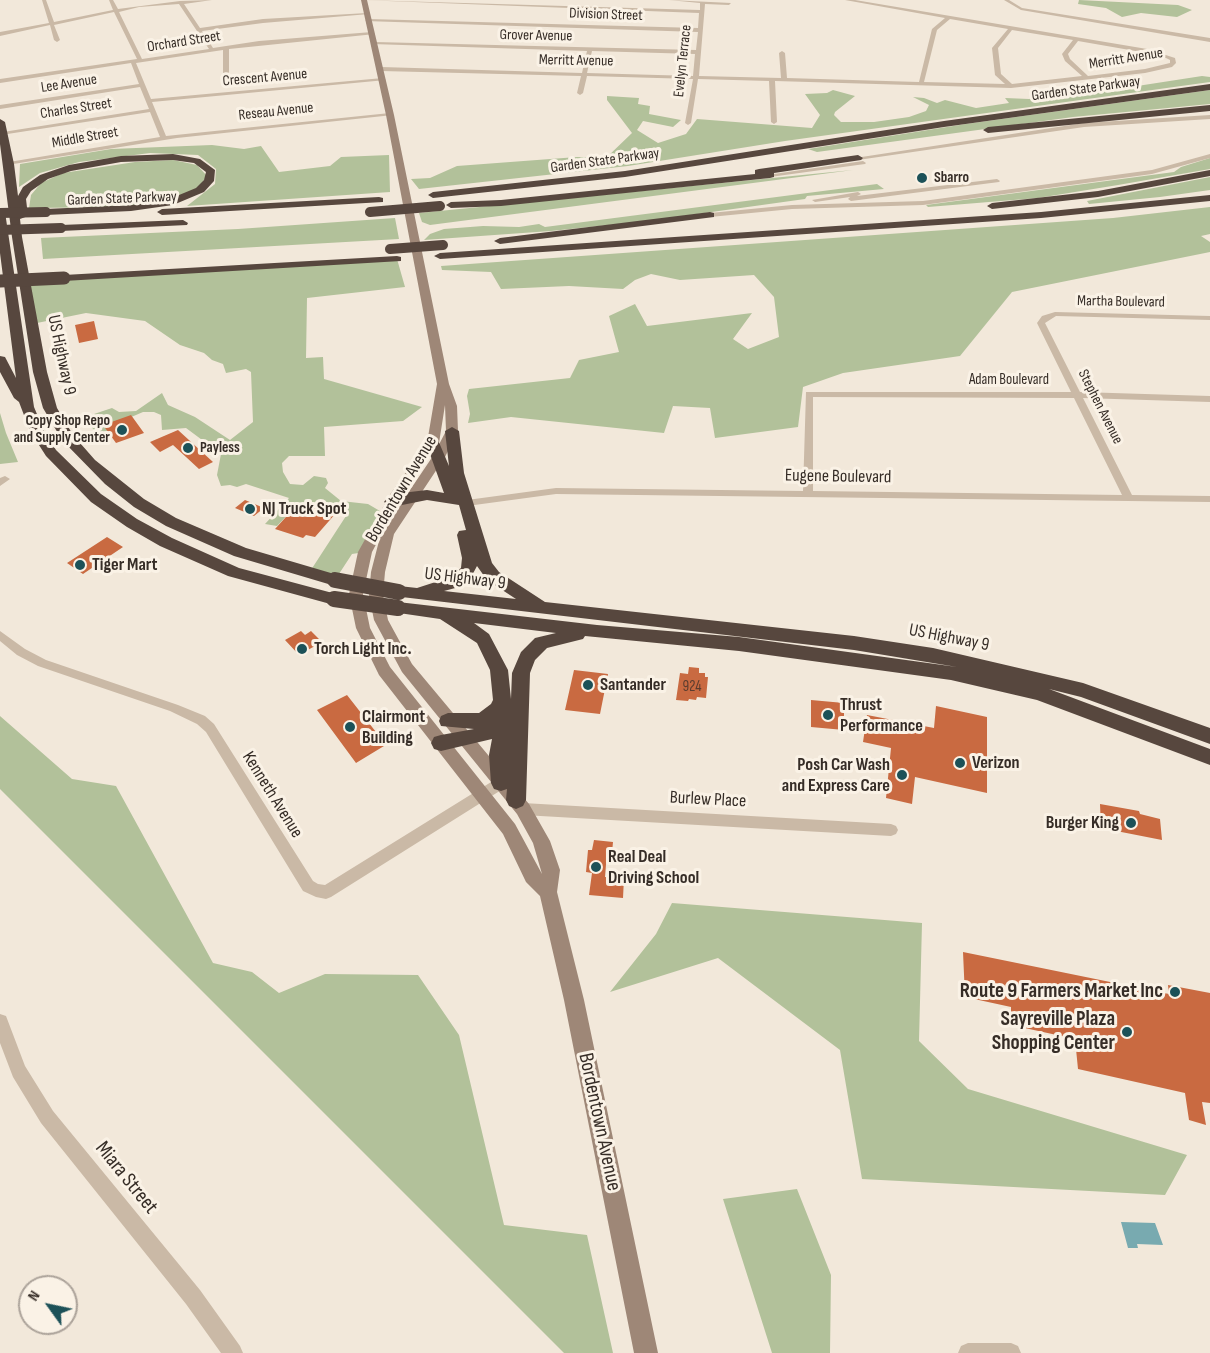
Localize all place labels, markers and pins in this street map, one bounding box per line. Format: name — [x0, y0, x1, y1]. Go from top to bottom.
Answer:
place label: Sbarro — [934, 169, 969, 187]
marker: Sbarro — [915, 171, 929, 185]
place label: Copy Shop Repo and Supply Center — [14, 412, 110, 447]
marker: Copy Shop Repo and Supply Center — [115, 423, 129, 437]
place label: Payless — [200, 439, 240, 457]
marker: Payless — [181, 441, 195, 455]
place label: NJ Truck Spot — [262, 498, 346, 520]
marker: NJ Truck Spot — [243, 502, 257, 516]
place label: Tiger Mart — [92, 554, 158, 576]
marker: Tiger Mart — [73, 558, 87, 572]
place label: Torch Light Inc. — [314, 638, 412, 660]
marker: Torch Light Inc. — [295, 642, 309, 656]
place label: Santander — [600, 674, 666, 696]
marker: Santander — [581, 678, 595, 692]
place label: Thrust Performance — [840, 694, 923, 736]
place label: Clairmont Building — [362, 706, 425, 748]
marker: Thrust Performance — [821, 708, 835, 722]
marker: Clairmont Building — [343, 720, 357, 734]
place label: Verizon — [972, 752, 1020, 774]
place label: Posh Car Wash and Express Care — [782, 754, 890, 796]
marker: Verizon — [953, 756, 967, 770]
marker: Posh Car Wash and Express Care — [895, 768, 909, 782]
place label: Burger King — [1046, 812, 1119, 834]
marker: Burger King — [1124, 816, 1138, 830]
place label: Real Deal Driving School — [608, 846, 699, 888]
marker: Real Deal Driving School — [589, 860, 603, 874]
place label: Route 9 Farmers Market Inc — [960, 979, 1163, 1005]
marker: Route 9 Farmers Market Inc — [1168, 985, 1182, 999]
place label: Sayreville Plaza Shopping Center — [992, 1007, 1115, 1057]
marker: Sayreville Plaza Shopping Center — [1120, 1025, 1134, 1039]

